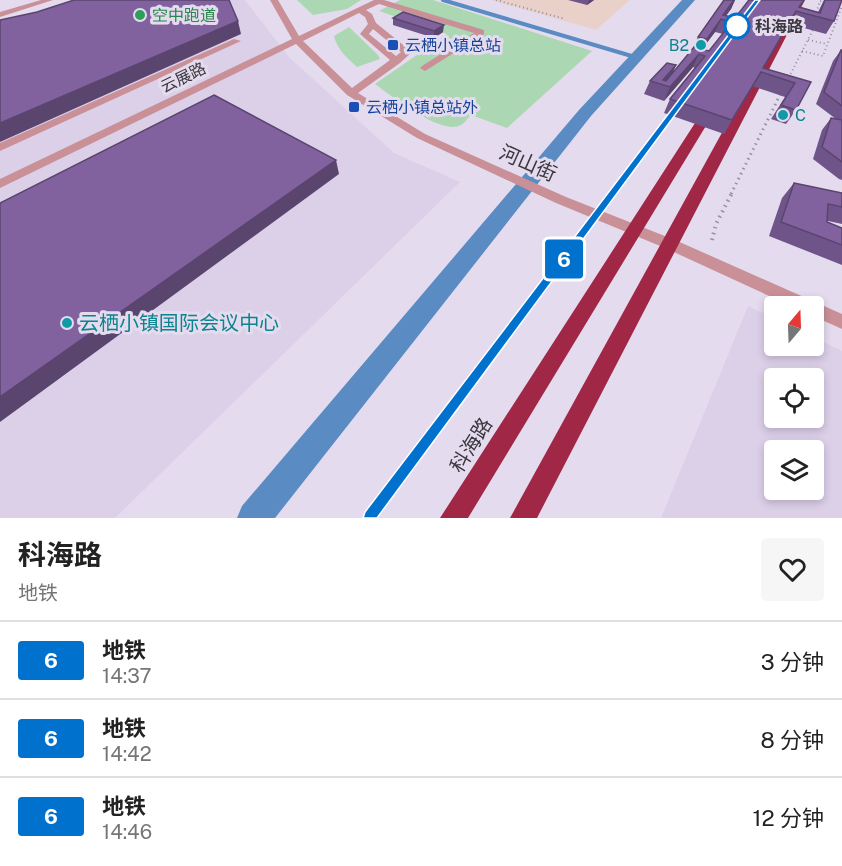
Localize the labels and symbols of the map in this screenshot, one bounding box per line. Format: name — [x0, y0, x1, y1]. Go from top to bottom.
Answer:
place label: 空中跑道 — [152, 6, 216, 25]
marker: 空中跑道 — [133, 8, 147, 22]
marker: 科海路 — [724, 13, 750, 39]
place label: 科海路 — [755, 17, 803, 36]
place label: 云栖小镇总站 — [405, 36, 501, 55]
place label: B2 — [669, 36, 689, 55]
marker: 云栖小镇总站 — [386, 38, 400, 52]
marker: B2 — [694, 38, 708, 52]
street label: 云展路 — [157, 58, 209, 97]
place label: 云栖小镇总站外 — [366, 98, 478, 117]
marker: 云栖小镇总站外 — [347, 100, 361, 114]
place label: C — [795, 106, 806, 125]
marker: C — [776, 108, 790, 122]
street label: 河山街 — [496, 140, 560, 186]
line badge: 6 — [544, 240, 584, 278]
north arrow — [764, 296, 824, 356]
place label: 云栖小镇国际会议中心 — [79, 311, 279, 335]
marker: 云栖小镇国际会议中心 — [60, 316, 74, 330]
street label: 科海路 — [445, 413, 497, 477]

